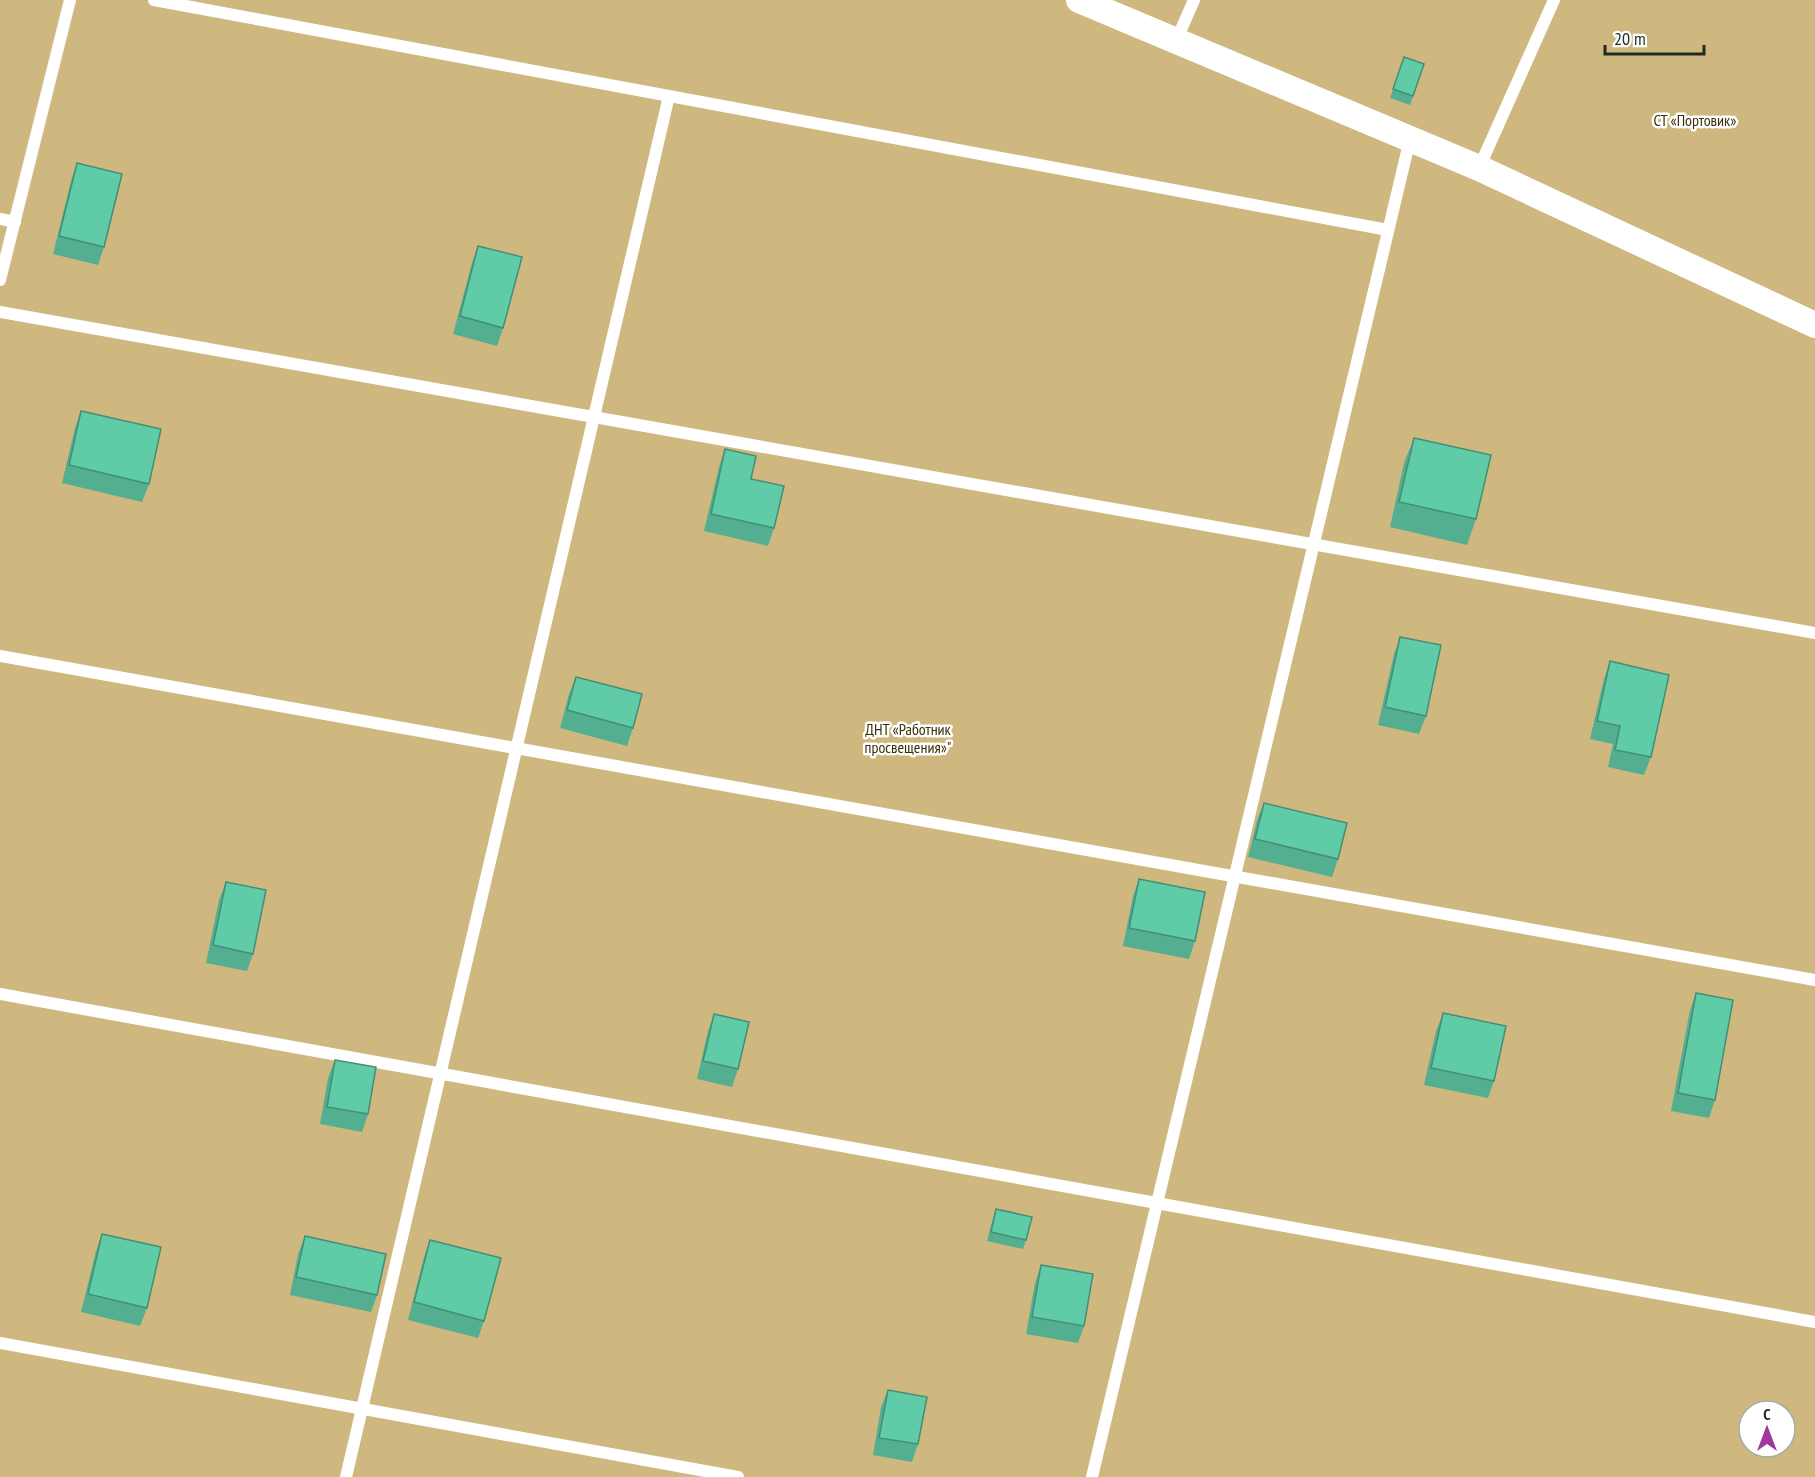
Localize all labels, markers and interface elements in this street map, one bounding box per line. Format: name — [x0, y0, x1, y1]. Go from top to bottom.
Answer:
scale bar — [1605, 18, 1704, 56]
text: 20 m — [1614, 27, 1646, 50]
park label: СТ «Портовик» — [1654, 110, 1736, 130]
park label: ДНТ «Работник просвещения»" — [865, 719, 952, 757]
north arrow — [1737, 1399, 1797, 1459]
text: С — [1763, 1404, 1771, 1424]

